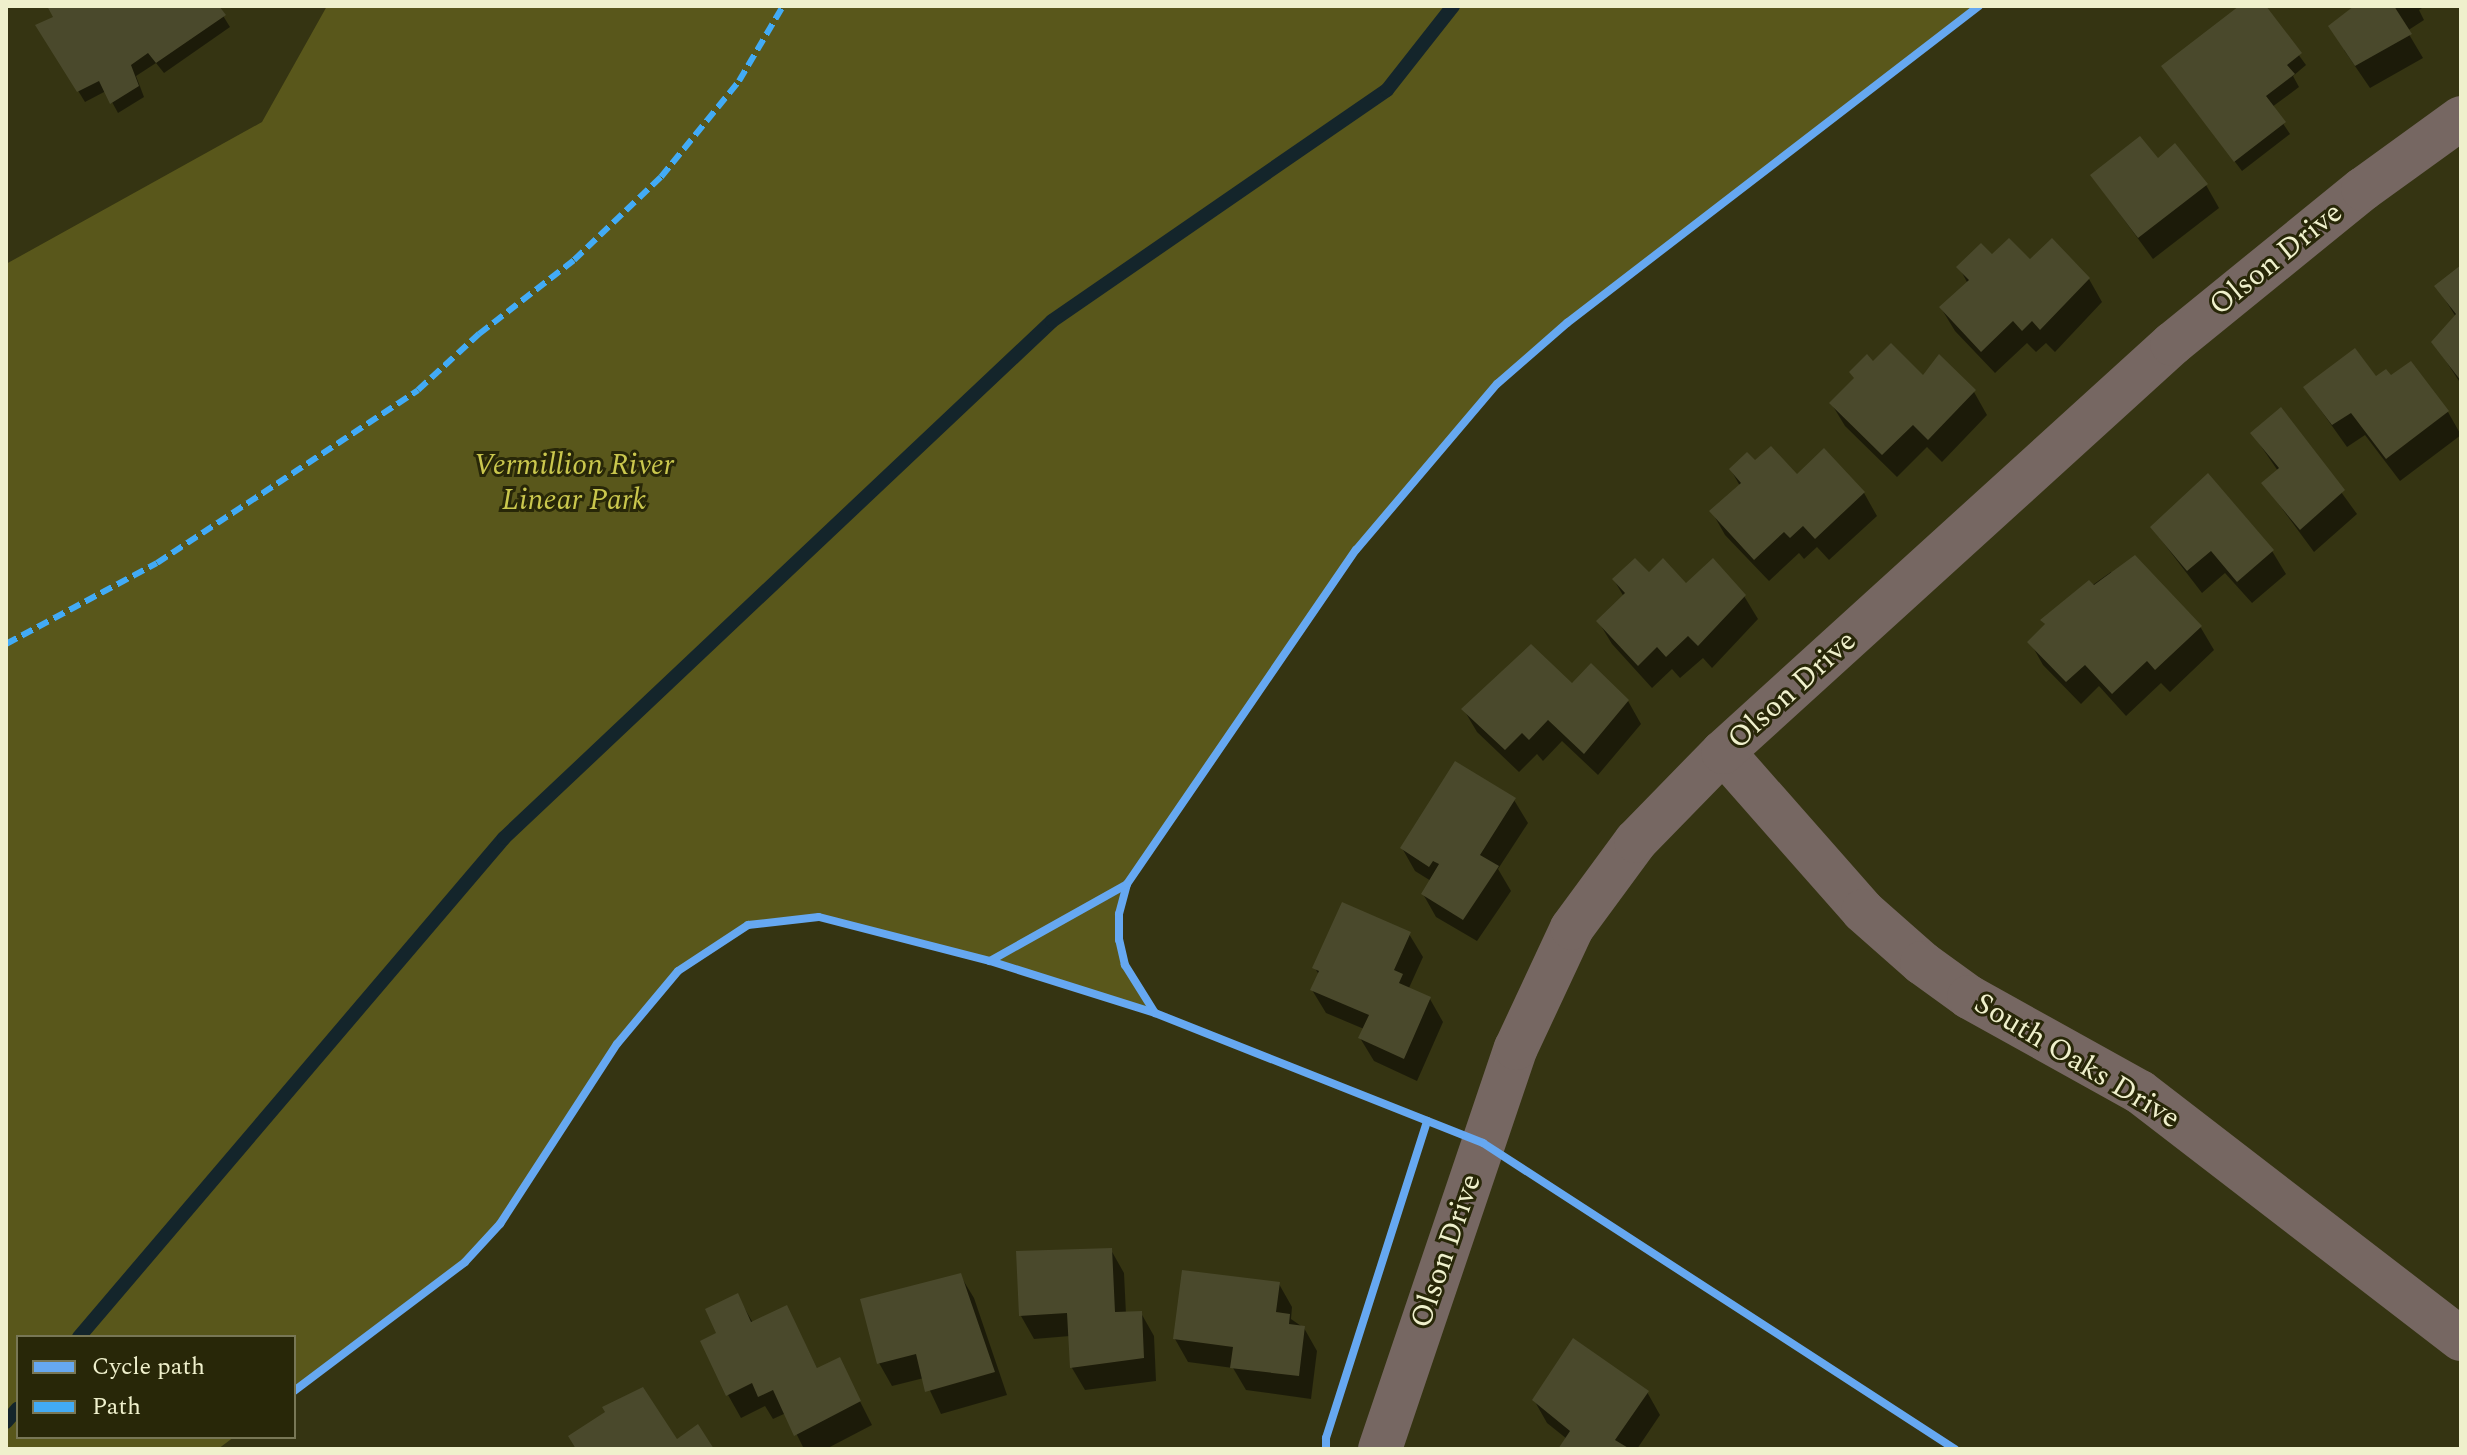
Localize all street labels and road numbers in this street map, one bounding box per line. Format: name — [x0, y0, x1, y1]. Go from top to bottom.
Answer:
street label: Olson Drive — [2202, 194, 2350, 324]
street label: Olson Drive — [1720, 623, 1864, 757]
street label: South Oaks Drive — [1967, 985, 2187, 1137]
street label: Olson Drive — [1403, 1169, 1489, 1333]

